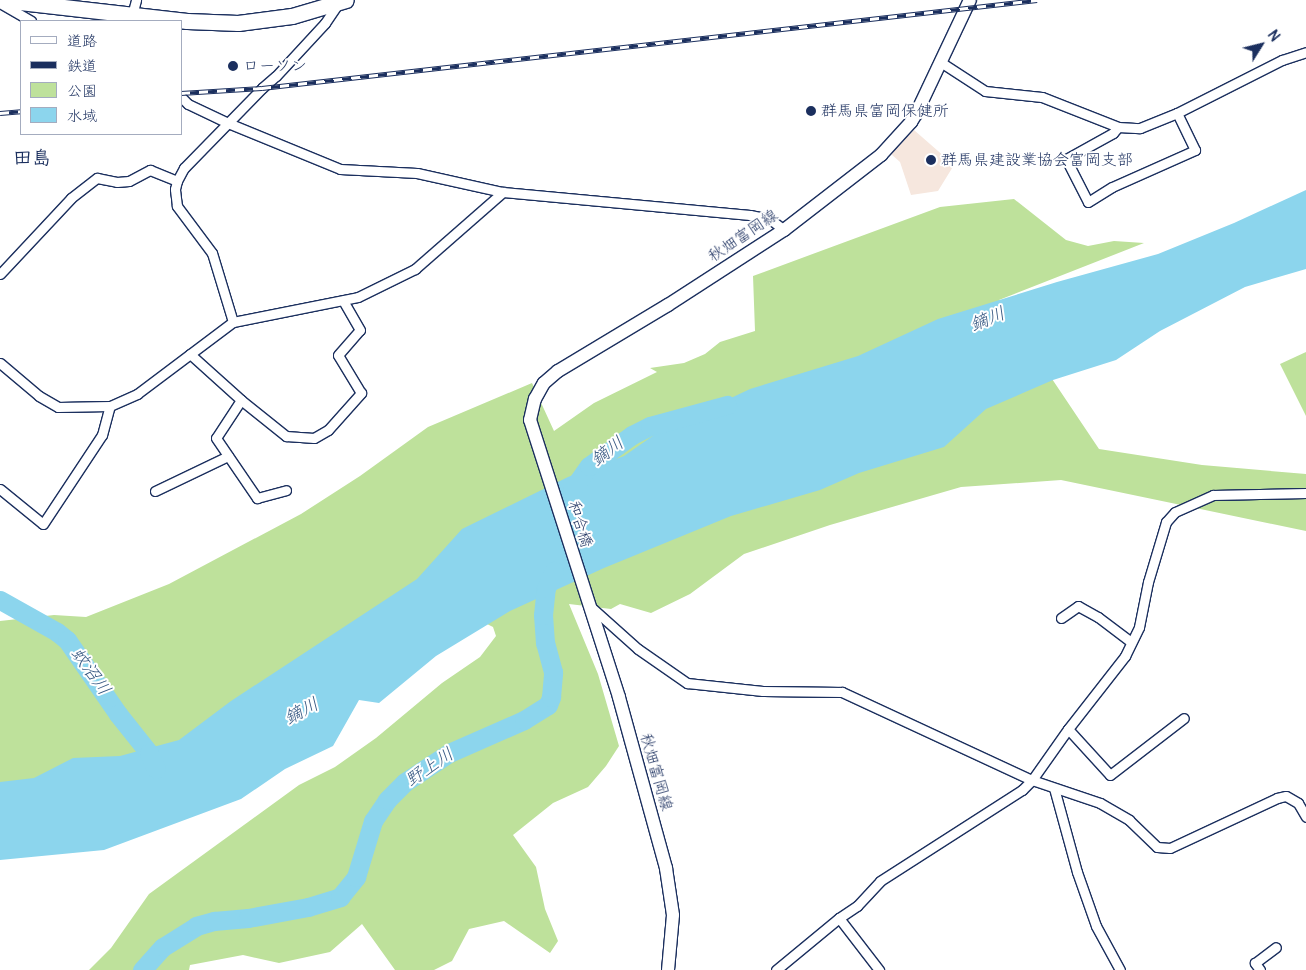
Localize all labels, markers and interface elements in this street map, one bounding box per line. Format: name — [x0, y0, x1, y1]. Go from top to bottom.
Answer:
legend — [20, 20, 182, 135]
north arrow — [1236, 20, 1286, 70]
text: N — [1264, 27, 1283, 45]
text: 道路 — [67, 32, 97, 51]
place label: ローソン — [243, 56, 307, 76]
text: 鉄道 — [67, 57, 97, 76]
marker: ローソン — [227, 60, 239, 72]
text: 公園 — [67, 82, 97, 101]
place label: 群馬県富岡保健所 — [821, 101, 949, 121]
marker: 群馬県富岡保健所 — [805, 105, 817, 117]
text: 水域 — [67, 107, 97, 126]
district label: 田島 — [13, 148, 51, 170]
place label: 群馬県建設業協会富岡支部 — [941, 150, 1133, 170]
marker: 群馬県建設業協会富岡支部 — [925, 154, 937, 166]
street label: 秋畑富岡線 — [704, 206, 782, 266]
water label: 鏑川 — [967, 303, 1009, 337]
water label: 鏑川 — [587, 433, 629, 471]
street label: 和合橋 — [564, 498, 596, 550]
water label: 蚊沼川 — [65, 644, 115, 700]
water label: 鏑川 — [281, 694, 323, 730]
street label: 秋畑富岡線 — [636, 731, 676, 813]
water label: 野上川 — [402, 744, 458, 792]

